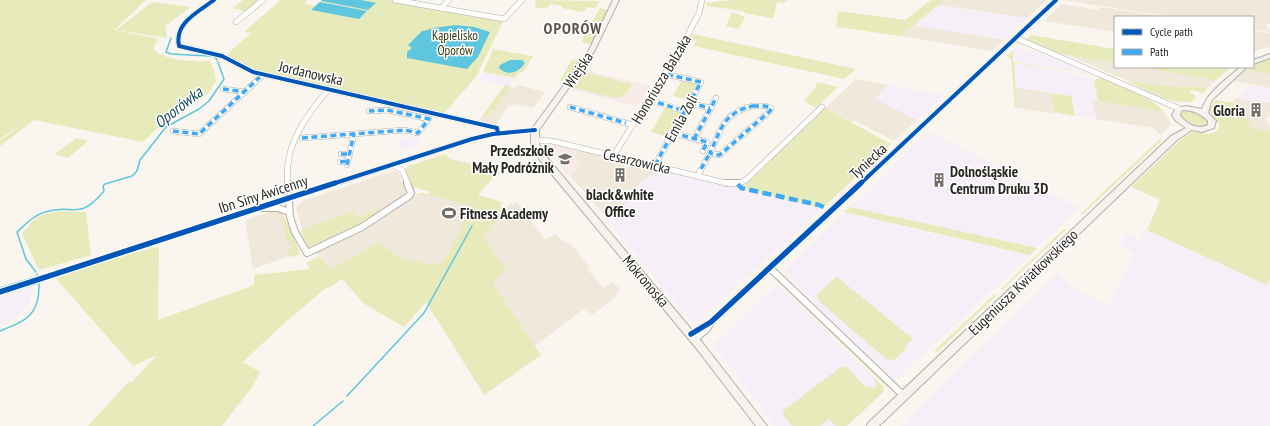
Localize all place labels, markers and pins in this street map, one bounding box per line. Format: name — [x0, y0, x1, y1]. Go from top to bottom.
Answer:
place label: Gloria — [1213, 101, 1245, 120]
building icon: Gloria — [1248, 102, 1264, 118]
place label: Przedszkole Mały Podróżnik — [472, 141, 555, 177]
school or university icon: Przedszkole Mały Podróżnik — [557, 151, 573, 167]
place label: Dolnośląskie Centrum Druku 3D — [950, 162, 1048, 198]
building icon: black&white Office — [612, 167, 628, 183]
building icon: Dolnośląskie Centrum Druku 3D — [931, 172, 947, 188]
place label: black&white Office — [586, 185, 654, 221]
place label: Fitness Academy — [460, 204, 549, 223]
sports icon: Fitness Academy — [441, 205, 457, 221]

